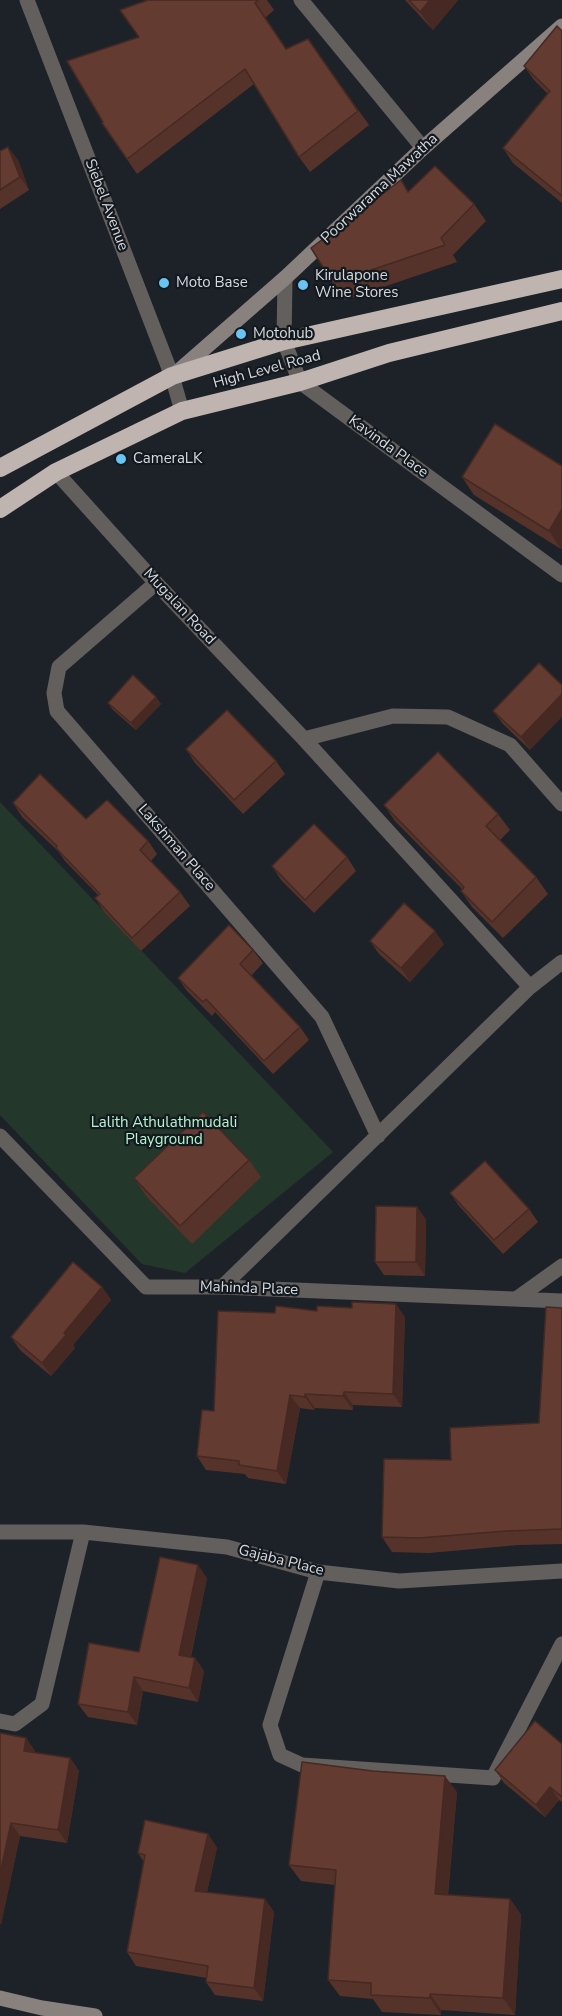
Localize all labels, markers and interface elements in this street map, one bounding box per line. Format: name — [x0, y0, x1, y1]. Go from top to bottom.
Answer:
street label: Poorwarama Mawatha — [318, 130, 442, 248]
street label: Siebel Avenue — [80, 157, 132, 253]
place label: Kirulapone Wine Stores — [315, 267, 399, 302]
place label: Moto Base — [176, 274, 248, 292]
marker: Moto Base — [157, 276, 171, 290]
marker: Kirulapone Wine Stores — [296, 278, 310, 292]
place label: Motohub — [253, 325, 313, 343]
marker: Motohub — [234, 327, 248, 341]
street label: High Level Road — [211, 347, 323, 393]
street label: Kavinda Place — [345, 412, 431, 482]
place label: CameraLK — [133, 450, 202, 468]
marker: CameraLK — [114, 452, 128, 466]
street label: Mugalan Road — [139, 565, 219, 649]
street label: Lakshman Place — [133, 801, 219, 895]
park label: Lalith Athulathmudali Playground — [91, 1114, 237, 1149]
street label: Mahinda Place — [199, 1278, 299, 1300]
street label: Gajaba Place — [236, 1542, 326, 1580]

